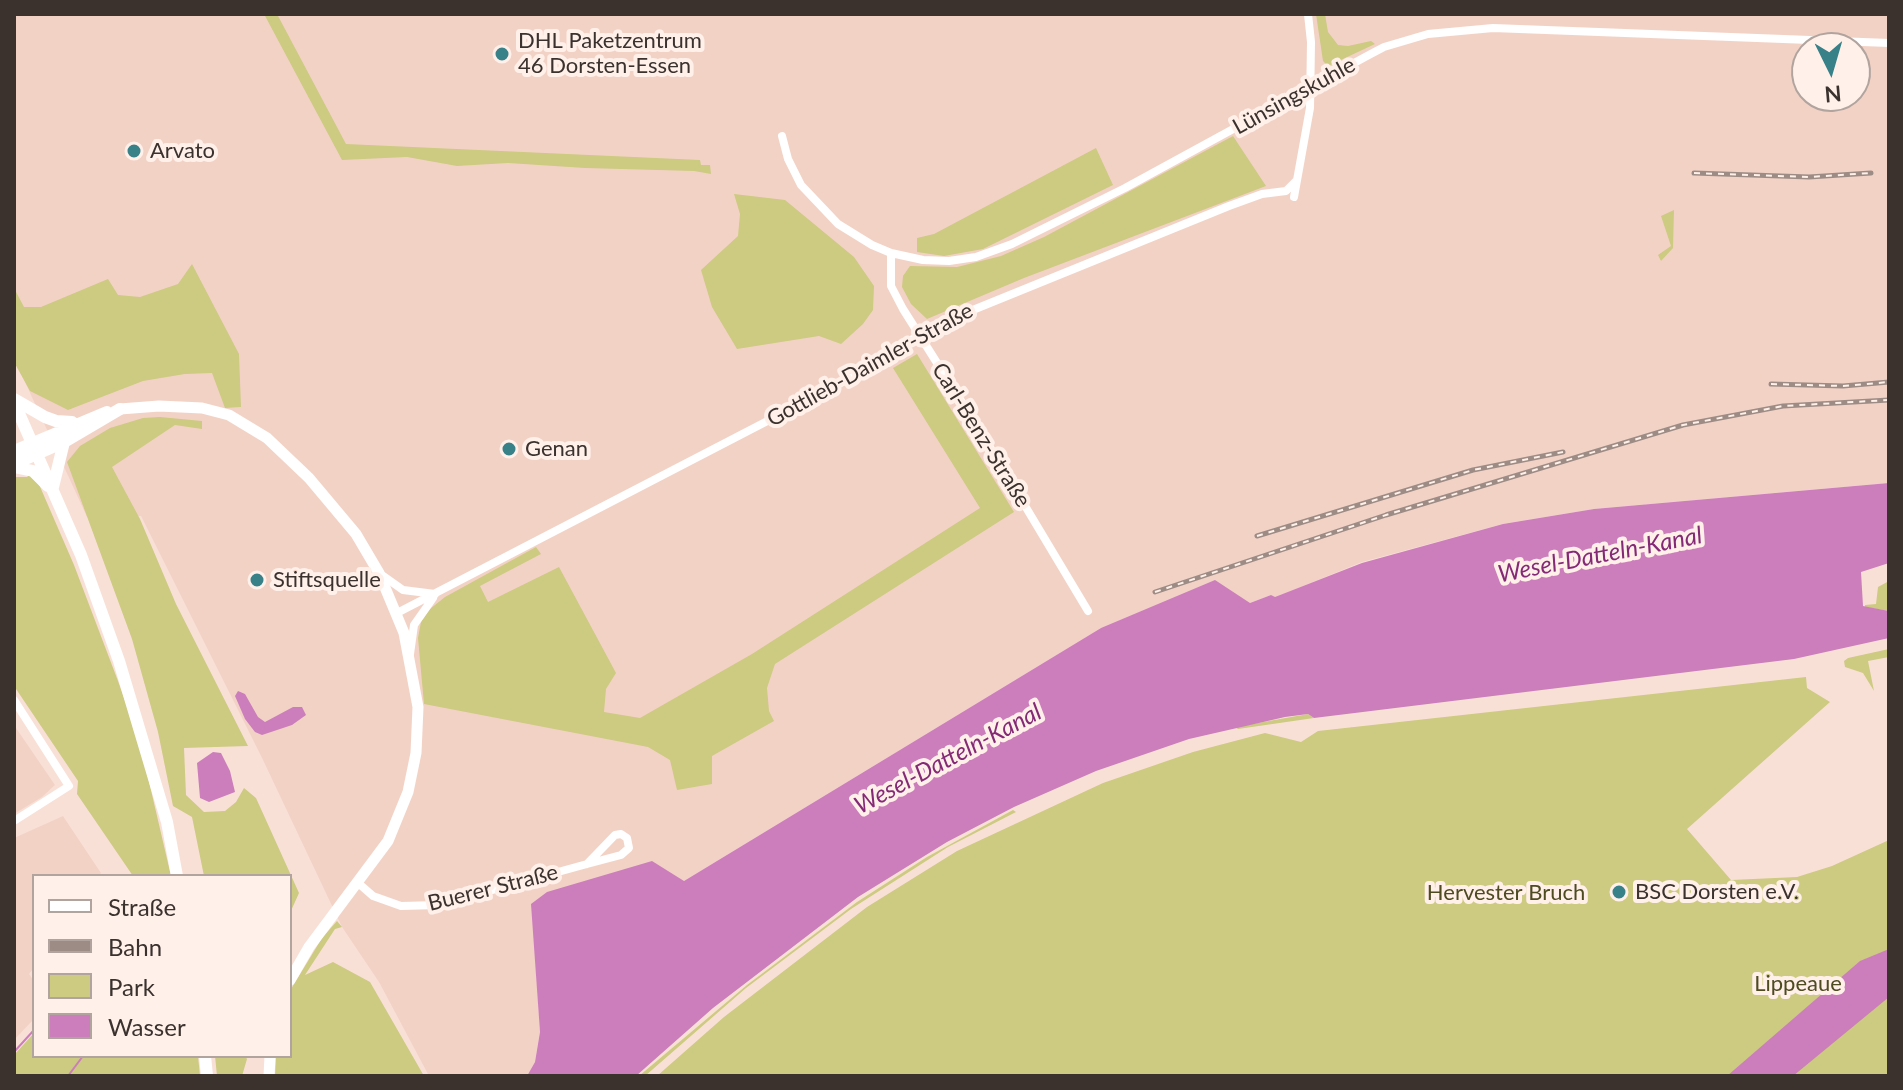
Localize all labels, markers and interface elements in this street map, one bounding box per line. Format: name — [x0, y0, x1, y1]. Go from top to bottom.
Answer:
place label: DHL Paketzentrum 46 Dorsten-Essen — [518, 28, 702, 80]
north arrow — [1791, 32, 1871, 112]
marker: DHL Paketzentrum 46 Dorsten-Essen — [493, 45, 511, 63]
street label: Lünsingskuhle — [1228, 52, 1360, 140]
text: N — [1823, 80, 1843, 109]
place label: Arvato — [150, 138, 215, 164]
marker: Arvato — [125, 142, 143, 160]
street label: Gottlieb-Daimler-Straße — [762, 297, 978, 433]
street label: Carl-Benz-Straße — [926, 358, 1036, 512]
place label: Genan — [525, 436, 588, 462]
marker: Genan — [500, 440, 518, 458]
water label: Wesel-Datteln-Kanal — [1495, 521, 1705, 589]
place label: Stiftsquelle — [273, 567, 381, 593]
marker: Stiftsquelle — [248, 571, 266, 589]
water label: Wesel-Datteln-Kanal — [850, 698, 1046, 820]
street label: Buerer Straße — [425, 859, 561, 917]
legend — [32, 874, 292, 1058]
place label: BSC Dorsten e.V. — [1635, 879, 1799, 905]
park label: Hervester Bruch — [1427, 880, 1585, 906]
marker: BSC Dorsten e.V. — [1610, 883, 1628, 901]
text: Straße — [108, 892, 176, 921]
text: Bahn — [108, 932, 162, 961]
park label: Lippeaue — [1754, 971, 1842, 997]
text: Park — [108, 972, 155, 1001]
text: Wasser — [108, 1012, 186, 1041]

